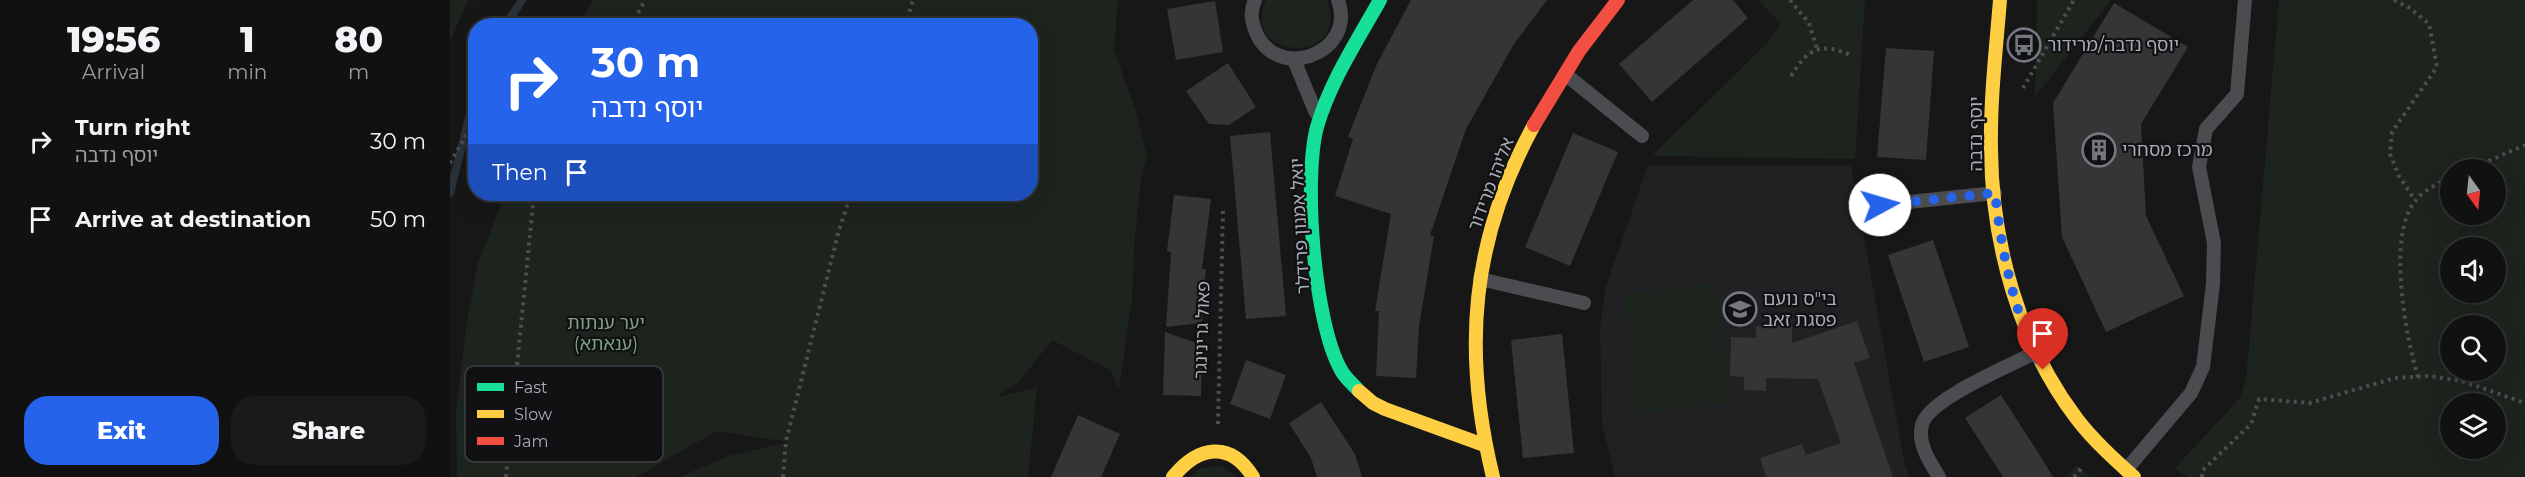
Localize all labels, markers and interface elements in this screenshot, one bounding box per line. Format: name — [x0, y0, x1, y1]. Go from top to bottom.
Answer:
text: 19:56 — [67, 17, 160, 61]
text: 1 — [240, 17, 255, 61]
text: 80 — [334, 17, 383, 61]
bus stop icon: יוסף נדבה/מרידור — [2006, 27, 2042, 63]
place label: יוסף נדבה/מרידור — [2047, 34, 2179, 56]
text: 30 m — [591, 36, 700, 88]
icon: right — [492, 42, 570, 120]
text: Arrival — [82, 60, 145, 84]
text: min — [227, 60, 267, 84]
text: m — [348, 60, 369, 84]
text: יוסף נדבה — [591, 91, 703, 124]
street label: יוסף נדבה — [1965, 97, 1987, 171]
text: Turn right — [75, 114, 190, 141]
icon: right — [24, 125, 57, 158]
text: 30 m — [370, 128, 426, 155]
building icon: מרכז מסחרי — [2081, 132, 2117, 168]
street label: אליהו מרידור — [1463, 134, 1519, 234]
place label: מרכז מסחרי — [2122, 139, 2213, 161]
text: יוסף נדבה — [75, 143, 158, 167]
icon: arrive — [560, 156, 593, 189]
street label: יואל אמנון פרידלר — [1285, 157, 1315, 295]
text: Then — [492, 159, 548, 186]
north arrow — [2440, 159, 2506, 225]
map controls — [2440, 159, 2506, 459]
position arrow — [1848, 173, 1912, 237]
icon: arrive — [24, 203, 57, 236]
text: Arrive at destination — [75, 206, 311, 233]
text: 50 m — [370, 206, 426, 233]
button: sound — [2440, 237, 2506, 303]
street label: פאול גרינינגר — [1189, 281, 1215, 379]
place label: בי"ס נועם פסגת זאב — [1763, 288, 1837, 331]
school or university icon: בי"ס נועם פסגת זאב — [1722, 291, 1758, 327]
pin — [2017, 308, 2068, 370]
park label: יער ענתות (ענאתא) — [567, 312, 645, 355]
button: search — [2440, 315, 2506, 381]
icon: arrive — [2026, 317, 2059, 350]
legend — [465, 366, 663, 462]
text: Fast — [514, 378, 548, 397]
button: layers — [2440, 393, 2506, 459]
button: Exit — [24, 396, 219, 465]
button: Share — [231, 396, 426, 465]
text: Slow — [514, 405, 552, 424]
text: Jam — [513, 432, 548, 451]

